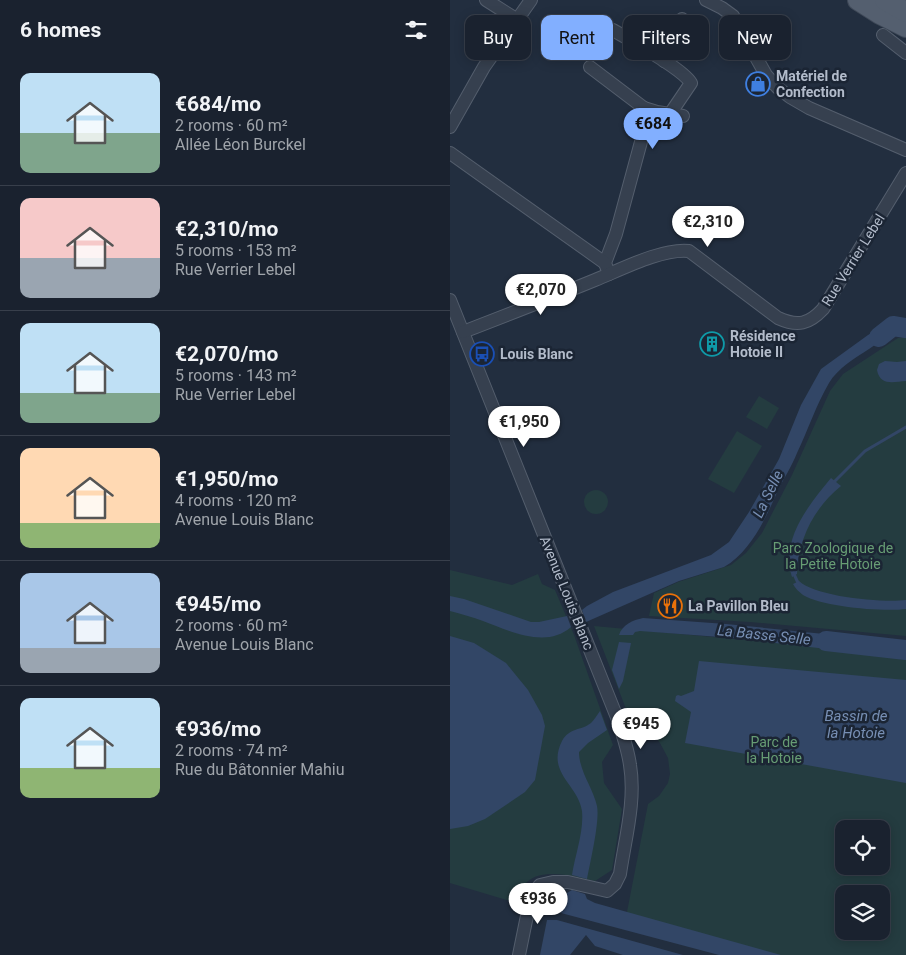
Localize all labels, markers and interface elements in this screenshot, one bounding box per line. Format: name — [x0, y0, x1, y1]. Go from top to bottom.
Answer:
chip: Buy — [465, 15, 531, 60]
chip: Rent — [541, 15, 613, 60]
chip: Filters — [623, 15, 709, 60]
chip: New — [719, 15, 791, 60]
icon: filters — [402, 16, 430, 44]
text: 6 homes — [20, 18, 101, 42]
place label: Matériel de Confection — [776, 68, 848, 100]
shop icon: Matériel de Confection — [745, 71, 771, 97]
text: €684/mo — [175, 92, 261, 116]
icon: home — [60, 93, 120, 153]
pin: €684 — [623, 108, 683, 150]
text: €684 — [635, 114, 671, 133]
text: 2 rooms · 60 m² — [175, 116, 288, 135]
text: Allée Léon Burckel — [175, 135, 306, 154]
pin: €2,310 — [667, 206, 749, 248]
street label: Rue Verrier Lebel — [818, 211, 888, 309]
text: €2,310 — [683, 212, 733, 231]
text: €2,310/mo — [175, 217, 278, 241]
icon: home — [60, 218, 120, 278]
text: 5 rooms · 153 m² — [175, 241, 297, 260]
text: Rue Verrier Lebel — [175, 260, 296, 279]
pin: €2,070 — [500, 274, 582, 316]
text: €2,070 — [516, 280, 566, 299]
place label: Résidence Hotoie II — [730, 328, 796, 360]
building icon: Résidence Hotoie II — [699, 331, 725, 357]
bus stop icon: Louis Blanc — [469, 341, 495, 367]
text: €2,070/mo — [175, 342, 278, 366]
icon: home — [60, 343, 120, 403]
place label: Louis Blanc — [500, 346, 573, 362]
text: 5 rooms · 143 m² — [175, 366, 297, 385]
text: Rue Verrier Lebel — [175, 385, 296, 404]
pin: €1,950 — [483, 406, 565, 448]
text: €1,950 — [499, 412, 549, 431]
text: €1,950/mo — [175, 467, 278, 491]
water label: La Selle — [749, 467, 787, 521]
icon: home — [60, 468, 120, 528]
text: 4 rooms · 120 m² — [175, 491, 297, 510]
text: Avenue Louis Blanc — [175, 510, 314, 529]
street label: Avenue Louis Blanc — [537, 534, 597, 652]
park label: Parc Zoologique de la Petite Hotoie — [773, 540, 893, 572]
text: €945/mo — [175, 592, 261, 616]
icon: home — [60, 593, 120, 653]
restaurant icon: La Pavillon Bleu — [657, 593, 683, 619]
place label: La Pavillon Bleu — [688, 598, 789, 614]
text: 2 rooms · 60 m² — [175, 616, 288, 635]
water label: La Basse Selle — [716, 621, 812, 649]
text: Avenue Louis Blanc — [175, 635, 314, 654]
water label: Bassin de la Hotoie — [824, 707, 888, 742]
pin: €945 — [611, 708, 671, 750]
text: €945 — [623, 714, 659, 733]
text: €936/mo — [175, 717, 261, 741]
icon: home — [60, 718, 120, 778]
park label: Parc de la Hotoie — [746, 734, 802, 766]
text: 2 rooms · 74 m² — [175, 741, 288, 760]
text: Rue du Bâtonnier Mahiu — [175, 760, 344, 779]
map controls — [835, 820, 890, 940]
button: locate — [835, 820, 890, 875]
pin: €936 — [508, 882, 568, 925]
button: layers — [835, 885, 890, 940]
text: €936 — [520, 889, 556, 908]

